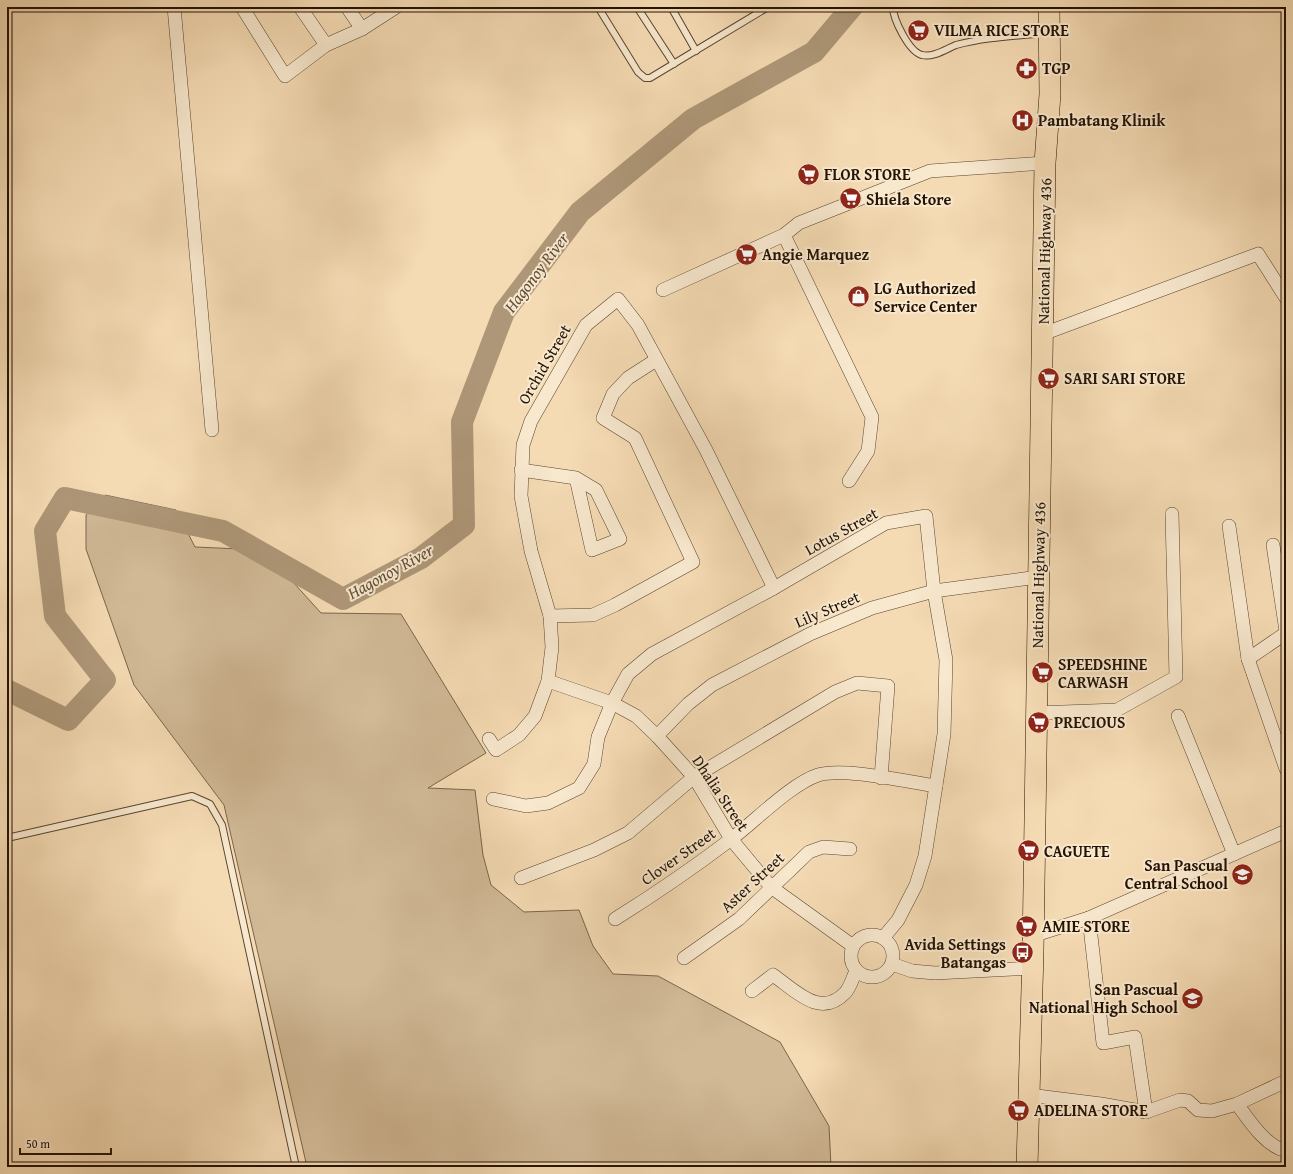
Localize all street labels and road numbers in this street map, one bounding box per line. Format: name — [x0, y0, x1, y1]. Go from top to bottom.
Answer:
street label: National Highway 436 — [1031, 177, 1057, 324]
street label: Orchid Street — [511, 319, 577, 409]
street label: Lotus Street — [800, 501, 882, 561]
street label: National Highway 436 — [1025, 501, 1051, 648]
street label: Lily Street — [791, 584, 864, 633]
street label: Dhalia Street — [687, 750, 755, 836]
street label: Clover Street — [636, 821, 721, 891]
street label: Aster Street — [715, 846, 790, 918]

